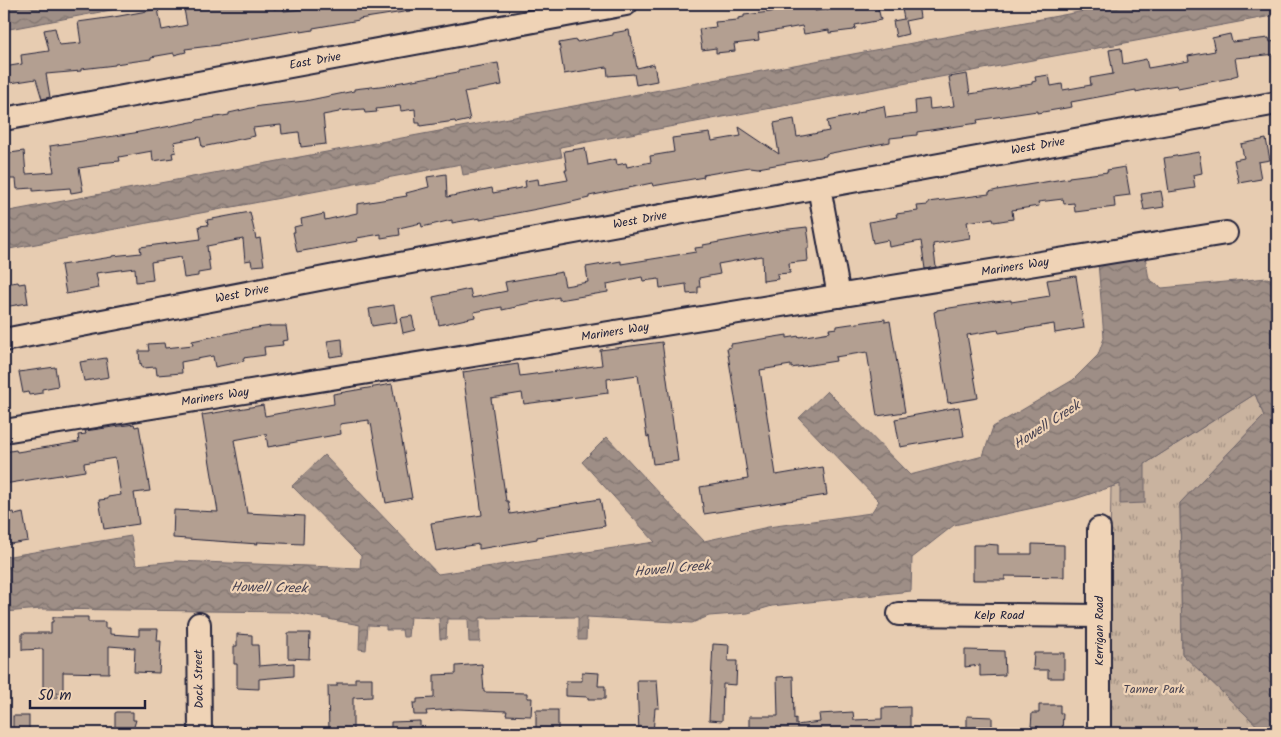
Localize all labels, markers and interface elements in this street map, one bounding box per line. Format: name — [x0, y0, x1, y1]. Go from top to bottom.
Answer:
street label: East Drive — [288, 47, 343, 75]
street label: West Drive — [1010, 132, 1067, 160]
street label: West Drive — [612, 206, 669, 234]
street label: Mariners Way — [980, 252, 1051, 282]
street label: West Drive — [213, 279, 271, 309]
street label: Mariners Way — [580, 317, 651, 347]
street label: Mariners Way — [180, 382, 251, 412]
water label: Howell Creek — [1009, 394, 1087, 455]
water label: Howell Creek — [633, 555, 713, 583]
water label: Howell Creek — [231, 576, 310, 600]
street label: Kerrigan Road — [1090, 595, 1109, 666]
street label: Kelp Road — [974, 606, 1025, 625]
street label: Dock Street — [189, 649, 209, 709]
scale bar — [30, 677, 145, 709]
park label: Tanner Park — [1124, 680, 1185, 699]
text: 50 m — [38, 684, 72, 708]

